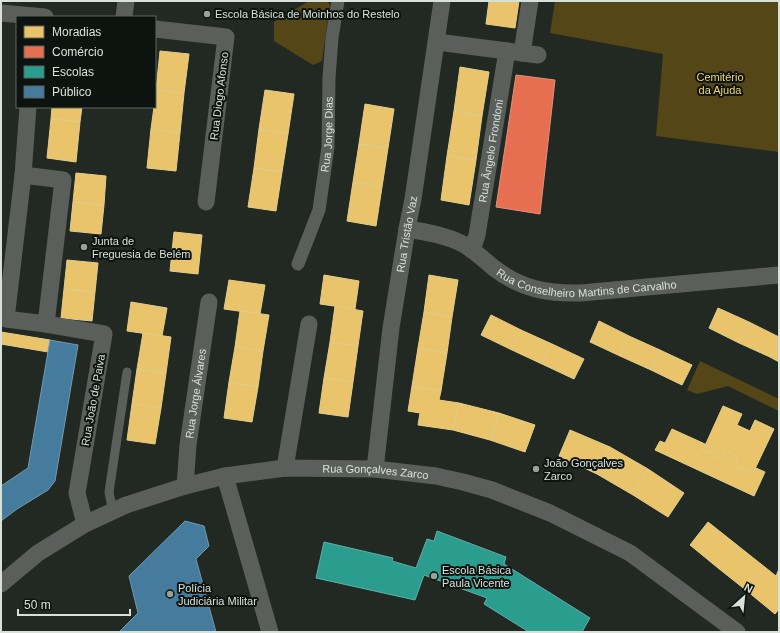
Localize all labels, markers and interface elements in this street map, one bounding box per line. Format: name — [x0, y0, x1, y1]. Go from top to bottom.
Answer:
place label: Escola Básica de Moinhos do Restelo — [215, 8, 400, 20]
marker: Escola Básica de Moinhos do Restelo — [202, 9, 212, 19]
legend — [16, 16, 156, 108]
text: Moradias — [52, 25, 101, 39]
text: Comércio — [52, 45, 104, 59]
street label: Rua Diogo Afonso — [208, 51, 230, 141]
text: Escolas — [52, 65, 94, 79]
park label: Cemitério da Ajuda — [696, 71, 744, 96]
text: Público — [52, 85, 92, 99]
street label: Rua Jorge Dias — [318, 96, 335, 173]
street label: Rua Ângelo Frondoni — [476, 99, 505, 203]
street label: Rua Tristão Vaz — [394, 195, 419, 273]
place label: Junta de Freguesia de Belém — [92, 235, 190, 260]
marker: Junta de Freguesia de Belém — [79, 242, 89, 252]
street label: Rua Conselheiro Martins de Carvalho — [494, 266, 677, 299]
street label: Rua Jorge Álvares — [183, 347, 208, 439]
street label: Rua João de Paiva — [79, 352, 107, 447]
place label: João Gonçalves Zarco — [544, 457, 623, 482]
street label: Rua Gonçalves Zarco — [322, 462, 429, 481]
marker: João Gonçalves Zarco — [531, 464, 541, 474]
place label: Escola Básica Paula Vicente — [442, 564, 512, 589]
marker: Escola Básica Paula Vicente — [429, 571, 439, 581]
north arrow — [724, 577, 764, 617]
text: N — [742, 581, 755, 595]
place label: Polícia Judiciária Militar — [178, 582, 257, 607]
marker: Polícia Judiciária Militar — [165, 589, 175, 599]
scale bar — [18, 591, 130, 617]
text: 50 m — [24, 598, 51, 612]

